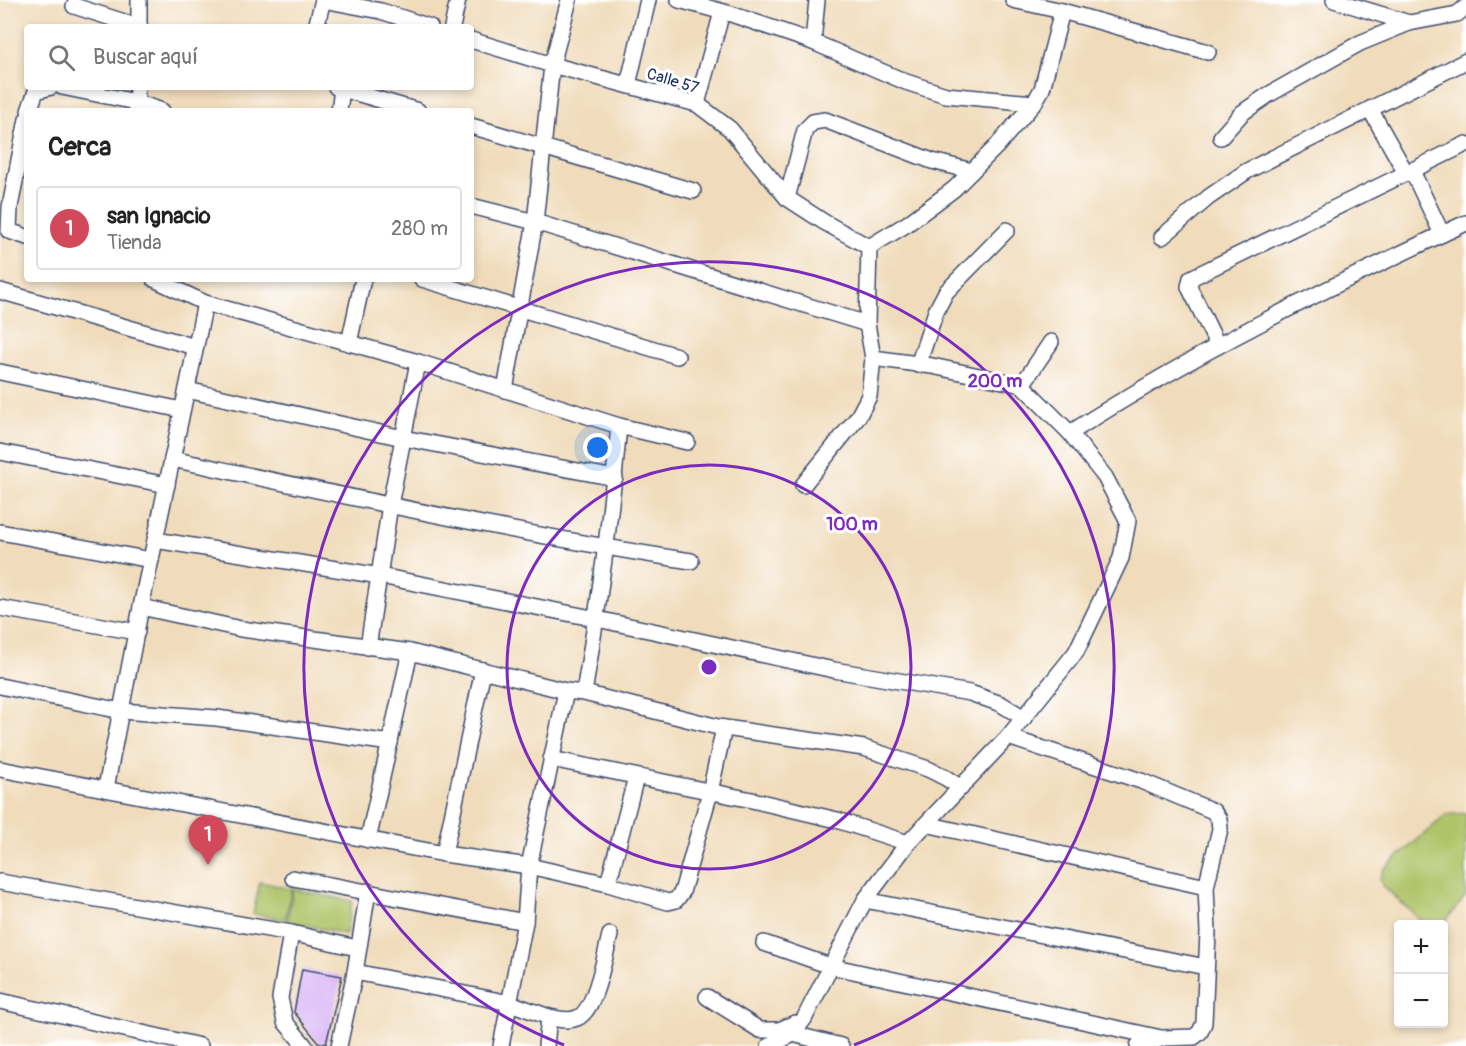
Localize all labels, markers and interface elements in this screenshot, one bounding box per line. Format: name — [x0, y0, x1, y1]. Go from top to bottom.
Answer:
search box — [24, 24, 474, 90]
icon: search — [45, 41, 78, 74]
text: Buscar aquí — [93, 43, 198, 71]
street label: Calle 57 — [644, 64, 702, 98]
text: Cerca — [48, 131, 111, 163]
text: san Ignacio — [107, 202, 211, 230]
text: 1 — [66, 216, 73, 241]
text: 280 m — [391, 216, 448, 241]
text: Tienda — [107, 230, 162, 255]
text: 200 m — [968, 370, 1022, 393]
your location — [583, 433, 612, 462]
text: 100 m — [826, 513, 878, 536]
centre of rings — [699, 657, 719, 677]
pin: 1 — [188, 816, 228, 865]
map controls — [1394, 920, 1448, 1028]
button: + — [1394, 920, 1448, 974]
button: − — [1394, 974, 1448, 1028]

